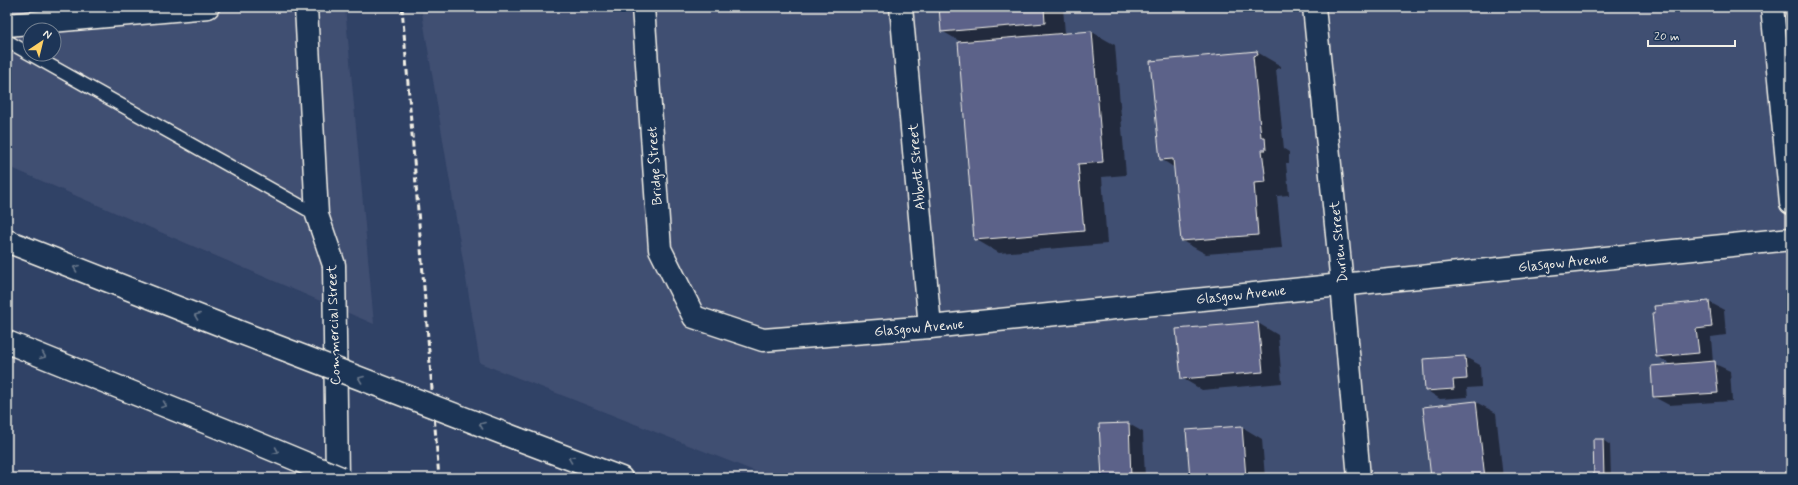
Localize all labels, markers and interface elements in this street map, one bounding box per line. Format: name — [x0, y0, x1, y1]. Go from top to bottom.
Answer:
north arrow — [22, 22, 62, 62]
scale bar — [1648, 22, 1735, 48]
text: N — [40, 27, 54, 42]
text: 20 m — [1654, 29, 1680, 45]
street label: Abbott Street — [904, 122, 930, 211]
street label: Bridge Street — [643, 126, 667, 206]
street label: Durieu Street — [1326, 199, 1352, 284]
street label: Glasgow Avenue — [1517, 249, 1609, 277]
street label: Commercial Street — [323, 264, 345, 385]
one-way arrow — [73, 265, 80, 273]
street label: Glasgow Avenue — [1195, 281, 1287, 309]
one-way arrow — [194, 312, 201, 320]
street label: Glasgow Avenue — [873, 315, 965, 341]
one-way arrow — [40, 352, 47, 360]
one-way arrow — [357, 375, 364, 383]
one-way arrow — [160, 401, 167, 409]
one-way arrow — [478, 422, 485, 430]
one-way arrow — [271, 446, 279, 454]
one-way arrow — [568, 456, 575, 464]

